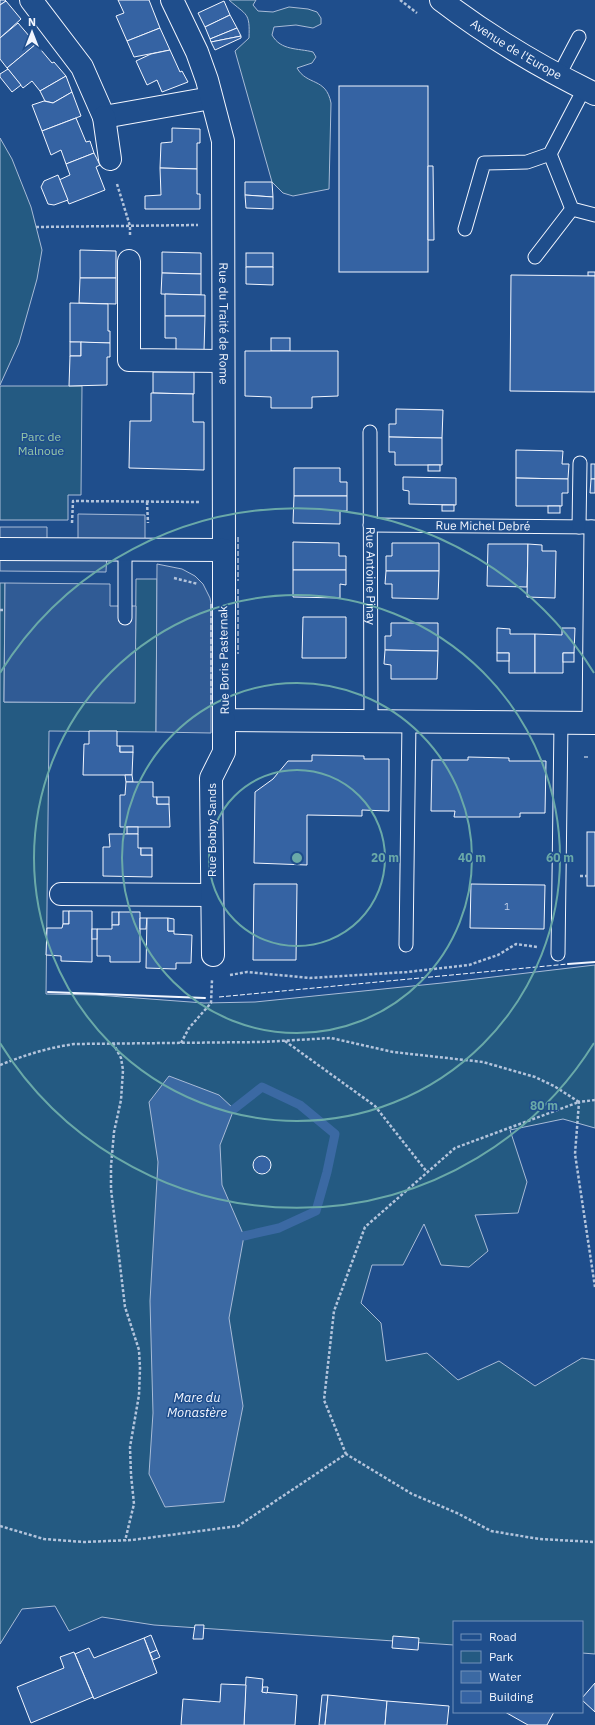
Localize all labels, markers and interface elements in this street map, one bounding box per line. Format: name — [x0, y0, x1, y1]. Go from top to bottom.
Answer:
north arrow — [12, 12, 52, 52]
text: N — [28, 15, 36, 29]
street label: Avenue de l'Europe — [468, 16, 565, 83]
street label: Rue du Traité de Rome — [216, 262, 232, 385]
park label: Parc de Malnoue — [18, 429, 65, 458]
street label: Rue Michel Debré — [435, 518, 531, 533]
street label: Rue Antoine Pinay — [363, 527, 379, 625]
street label: Rue Boris Pasternak — [215, 605, 232, 714]
street label: Rue Bobby Sands — [204, 783, 219, 877]
text: 20 m — [371, 850, 399, 865]
text: 40 m — [458, 850, 486, 865]
text: 60 m — [546, 850, 574, 865]
centre of rings — [290, 851, 304, 865]
house number: 1 — [504, 900, 510, 913]
text: 80 m — [530, 1098, 558, 1113]
water label: Mare du Monastère — [167, 1389, 227, 1421]
legend — [453, 1621, 583, 1713]
text: Road — [489, 1629, 517, 1644]
text: Park — [489, 1649, 514, 1664]
text: Water — [489, 1669, 522, 1684]
text: Building — [489, 1689, 534, 1704]

